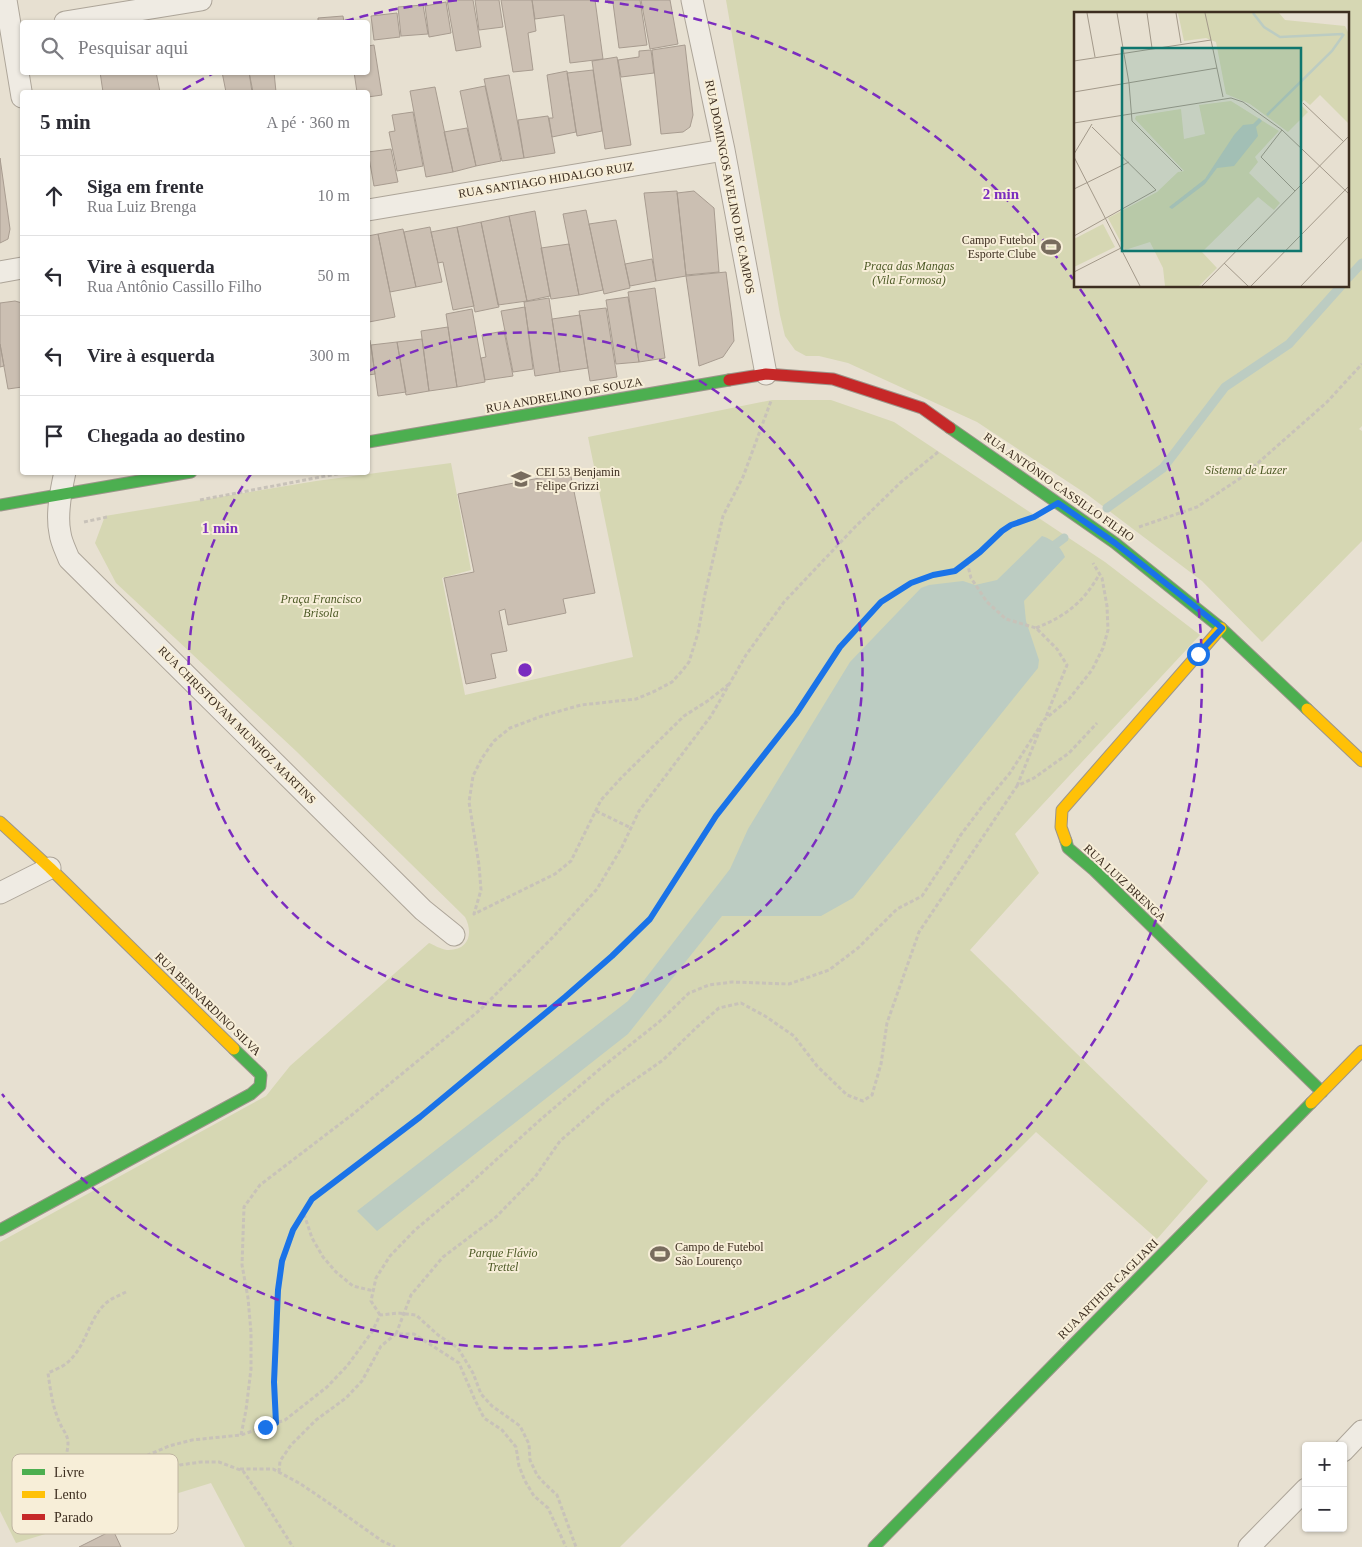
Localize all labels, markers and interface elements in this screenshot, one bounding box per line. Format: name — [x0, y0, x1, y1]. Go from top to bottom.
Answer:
inset map — [1074, 12, 1350, 288]
search box — [20, 20, 370, 75]
icon: search — [38, 34, 66, 62]
text: Pesquisar aqui — [78, 37, 188, 58]
street label: RUA DOMINGOS AVELINO DE CAMPOS — [702, 79, 758, 295]
text: 5 min — [40, 110, 91, 134]
text: A pé · 360 m — [266, 114, 350, 131]
street label: RUA SANTIAGO HIDALGO RUIZ — [457, 159, 635, 201]
text: Siga em frente — [87, 176, 204, 197]
icon: ahead — [40, 182, 68, 210]
text: 2 min — [983, 186, 1020, 202]
text: 10 m — [318, 187, 350, 204]
text: Rua Luiz Brenga — [87, 198, 196, 215]
place label: Campo Futebol Esporte Clube — [962, 233, 1037, 261]
sports icon: Campo Futebol Esporte Clube — [1040, 236, 1062, 258]
text: Vire à esquerda — [87, 256, 215, 277]
park label: Praça das Mangas (Vila Formosa) — [863, 259, 955, 287]
icon: left — [40, 262, 68, 290]
text: 50 m — [318, 267, 350, 284]
text: Rua Antônio Cassillo Filho — [87, 278, 262, 295]
icon: left — [40, 342, 68, 370]
text: Vire à esquerda — [87, 345, 215, 366]
text: 300 m — [310, 347, 350, 364]
street label: RUA ANDRELINO DE SOUZA — [484, 374, 644, 416]
icon: arrive — [40, 422, 68, 450]
text: Chegada ao destino — [87, 425, 245, 446]
street label: RUA ANTÔNIO CASSILLO FILHO — [981, 430, 1137, 545]
park label: Sistema de Lazer — [1205, 463, 1287, 477]
place label: CEI 53 Benjamin Felipe Grizzi — [536, 465, 620, 493]
school or university icon: CEI 53 Benjamin Felipe Grizzi — [510, 468, 532, 490]
text: 1 min — [202, 520, 239, 536]
park label: Praça Francisco Brisola — [280, 592, 361, 620]
street label: RUA CHRISTOVAM MUNHOZ MARTINS — [155, 643, 319, 807]
route start — [1187, 643, 1210, 666]
centre of rings — [516, 661, 534, 679]
street label: RUA LUIZ BRENGA — [1081, 841, 1169, 925]
street label: RUA BERNARDINO SILVA — [152, 950, 264, 1059]
street label: RUA ARTHUR CAGLIARI — [1055, 1236, 1161, 1342]
place label: Campo de Futebol São Lourenço — [675, 1240, 764, 1268]
sports icon: Campo de Futebol São Lourenço — [649, 1243, 671, 1265]
park label: Parque Flávio Trettel — [467, 1246, 538, 1274]
route end — [254, 1416, 277, 1439]
map controls — [1302, 1442, 1347, 1532]
button: + — [1302, 1442, 1347, 1487]
legend — [12, 1454, 178, 1534]
text: Livre — [54, 1465, 84, 1480]
text: Lento — [54, 1487, 87, 1502]
button: − — [1302, 1487, 1347, 1532]
text: Parado — [54, 1510, 93, 1525]

